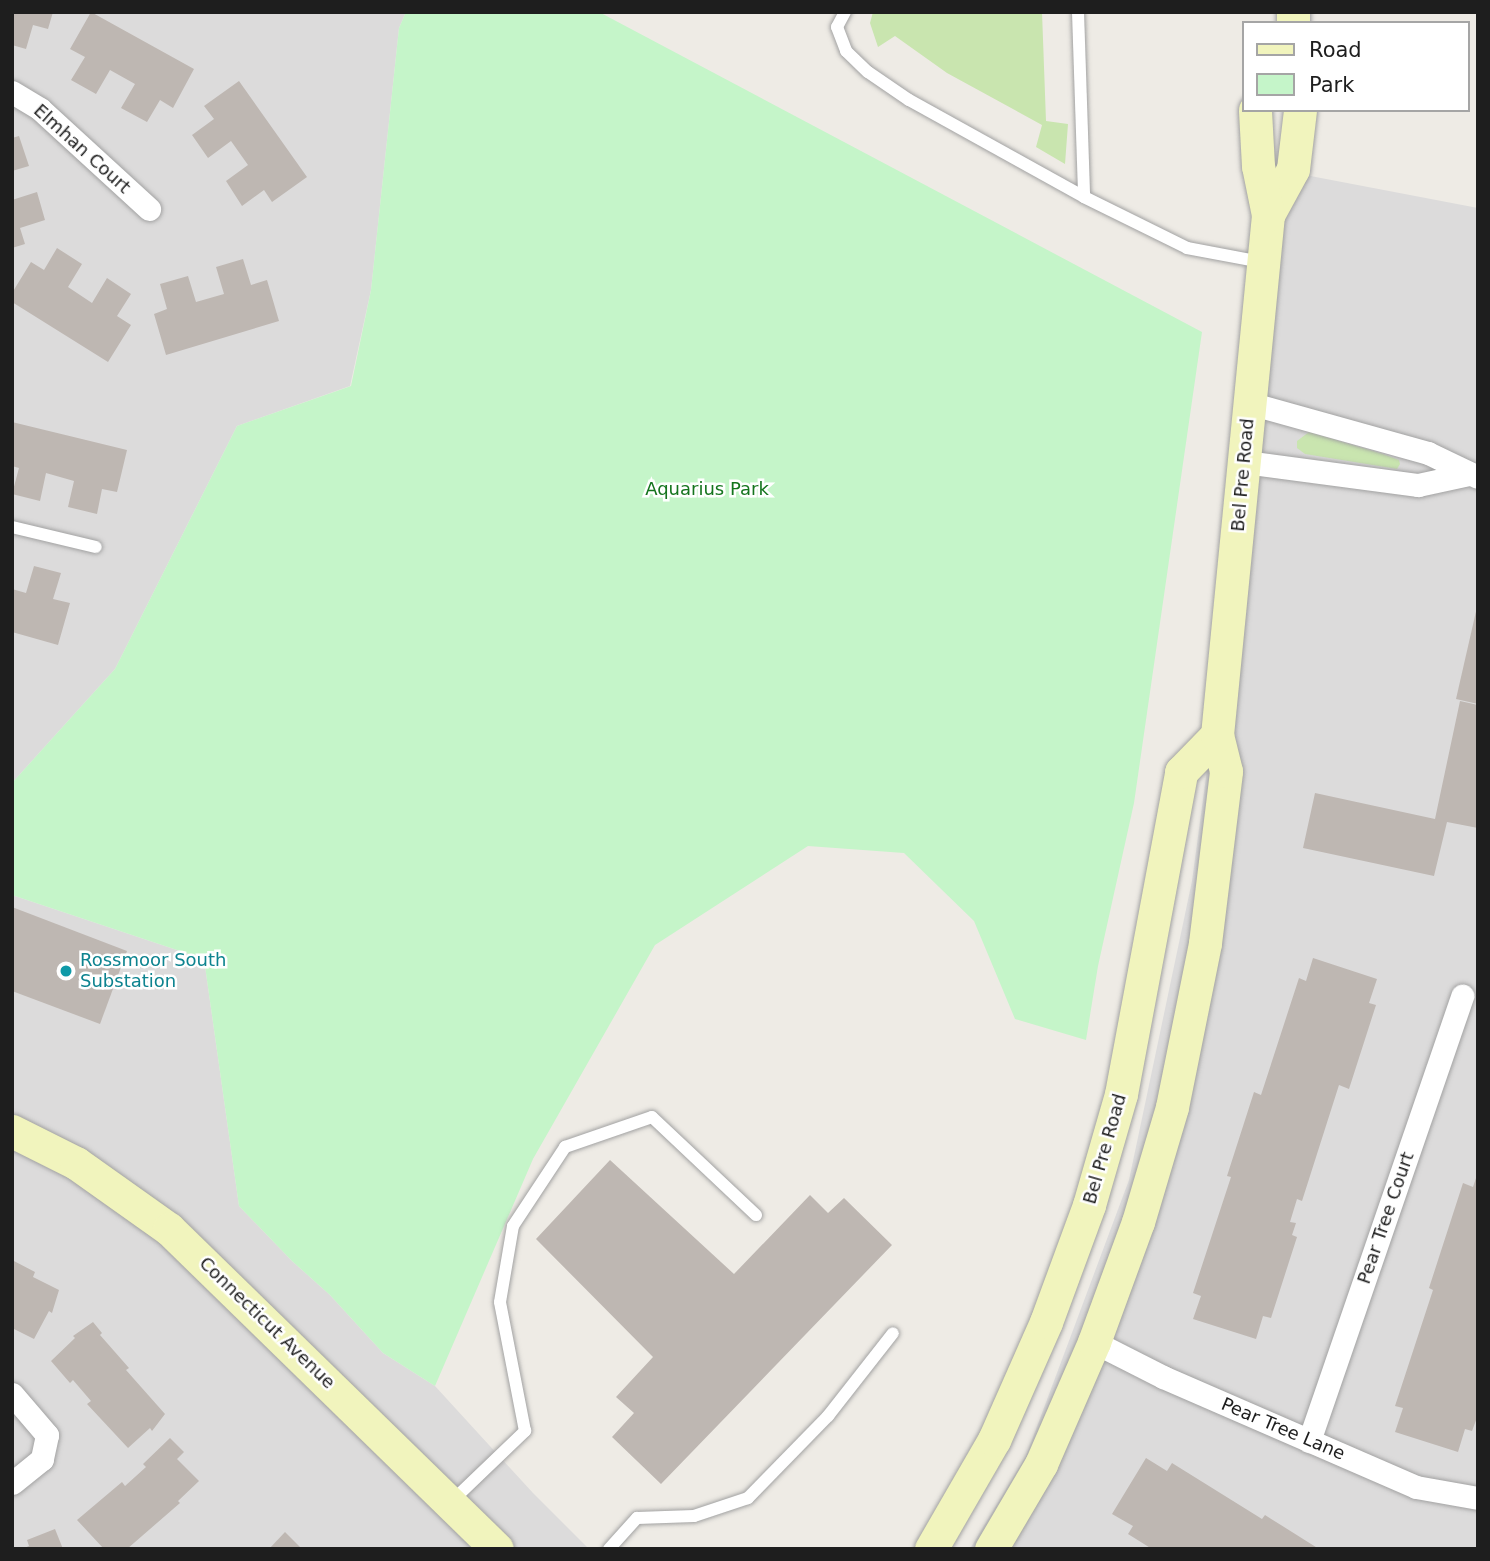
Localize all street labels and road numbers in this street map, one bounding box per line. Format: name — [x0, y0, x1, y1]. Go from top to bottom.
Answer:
street label: Elmhan Court — [29, 100, 135, 198]
street label: Bel Pre Road — [1227, 417, 1259, 533]
street label: Bel Pre Road — [1079, 1091, 1131, 1207]
street label: Pear Tree Court — [1353, 1149, 1419, 1287]
street label: Connecticut Avenue — [195, 1253, 339, 1393]
street label: Pear Tree Lane — [1218, 1393, 1348, 1465]

